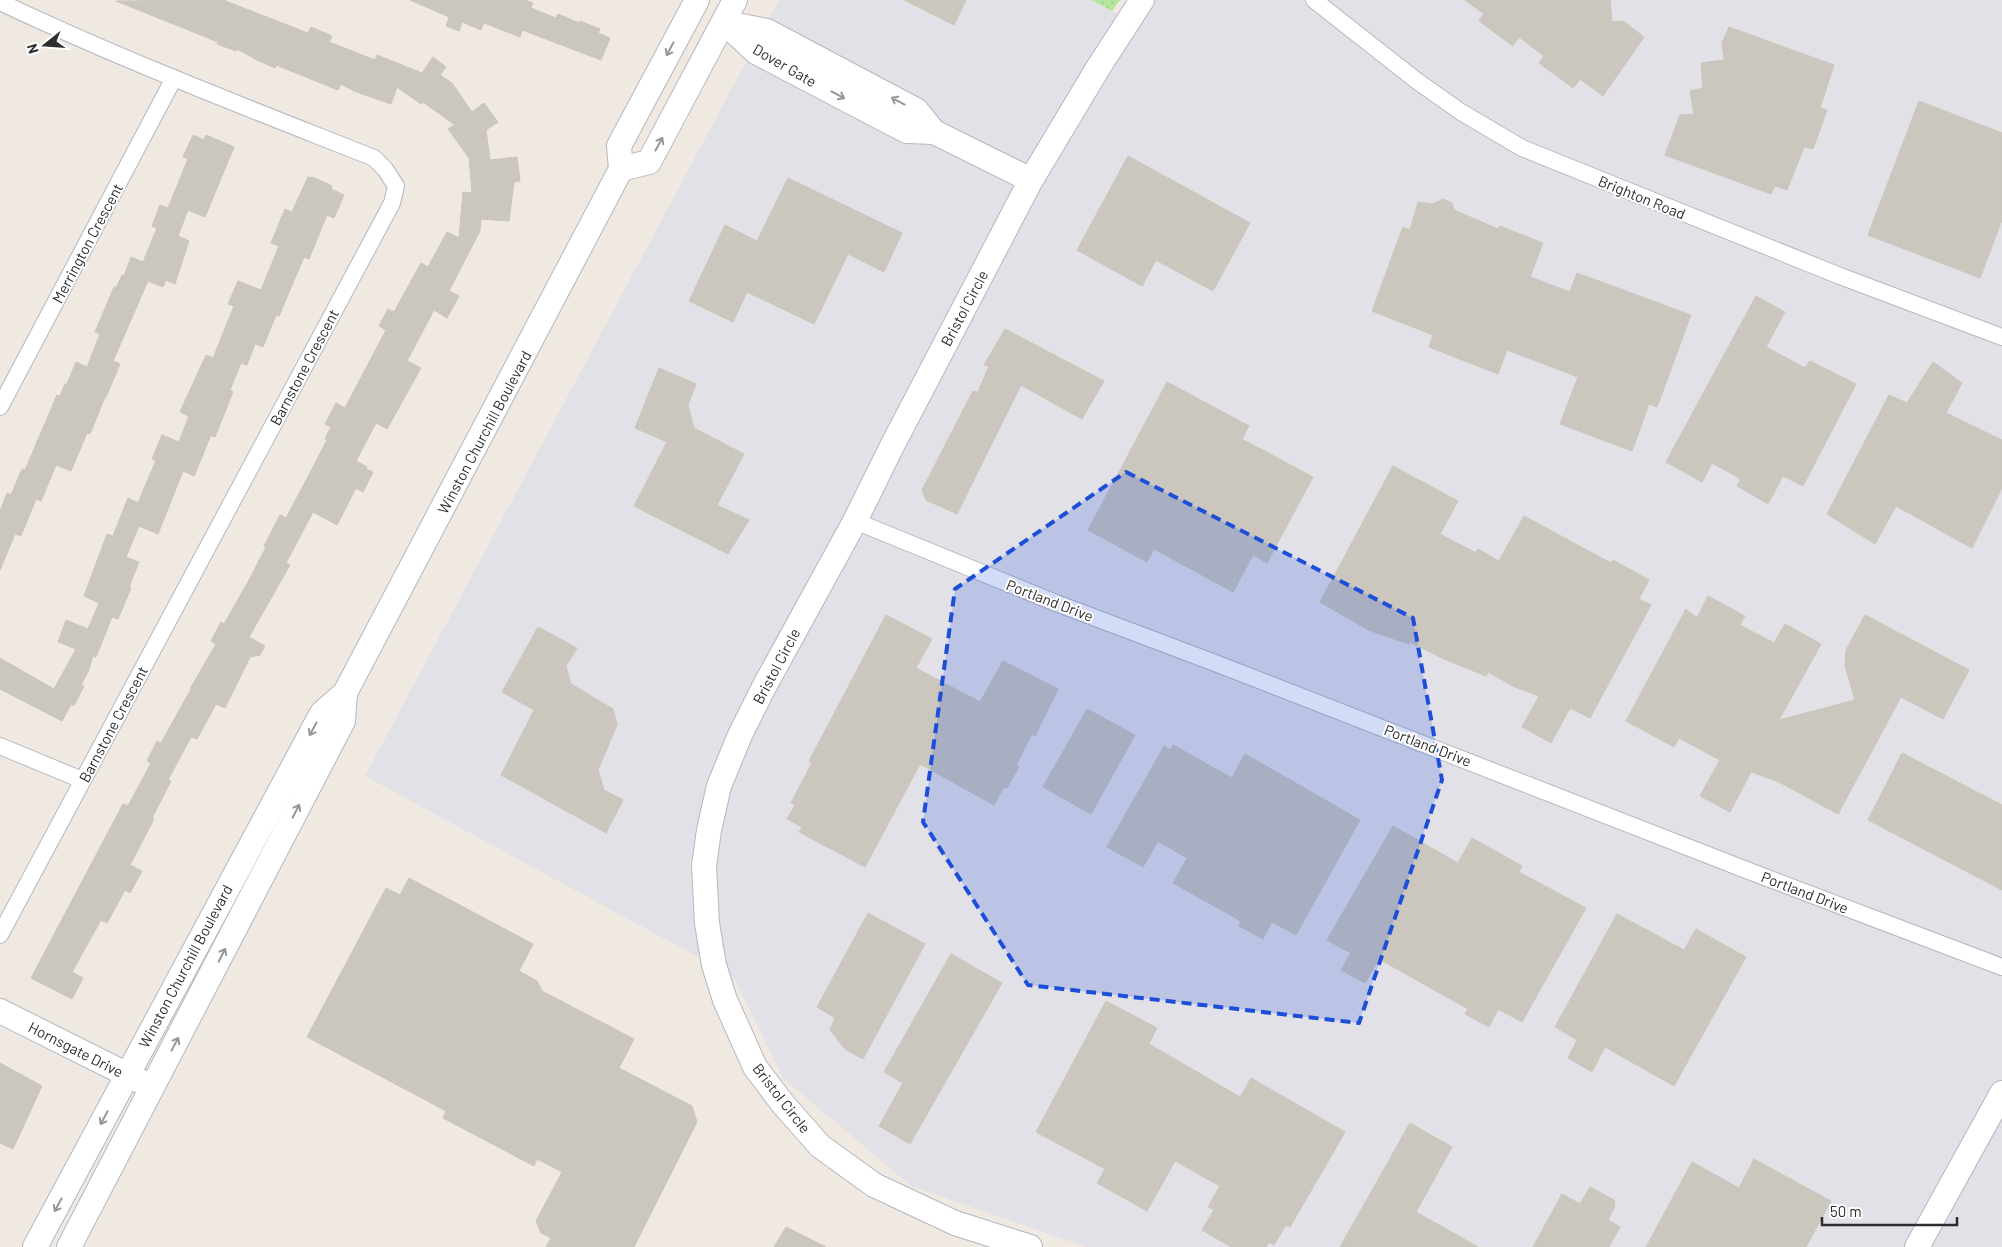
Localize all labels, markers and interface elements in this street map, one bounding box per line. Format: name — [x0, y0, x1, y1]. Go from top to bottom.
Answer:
north arrow — [20, 20, 70, 70]
street label: Dover Gate — [750, 40, 820, 90]
text: N — [23, 42, 42, 56]
one-way arrow — [665, 42, 675, 57]
one-way arrow — [830, 91, 845, 100]
one-way arrow — [891, 96, 906, 105]
one-way arrow — [654, 137, 664, 152]
street label: Brighton Road — [1596, 171, 1688, 223]
street label: Merrington Crescent — [48, 180, 126, 306]
street label: Bristol Circle — [936, 267, 992, 349]
street label: Barnstone Crescent — [266, 306, 342, 428]
street label: Winston Churchill Boulevard — [433, 347, 535, 517]
street label: Portland Drive — [1004, 575, 1096, 625]
street label: Bristol Circle — [748, 625, 804, 707]
street label: Barnstone Crescent — [75, 663, 151, 785]
street label: Portland Drive — [1382, 720, 1474, 770]
one-way arrow — [308, 721, 318, 736]
one-way arrow — [292, 804, 301, 819]
street label: Portland Drive — [1759, 867, 1851, 917]
street label: Winston Churchill Boulevard — [134, 881, 236, 1051]
one-way arrow — [217, 948, 227, 963]
street label: Hornsgate Drive — [26, 1017, 126, 1081]
one-way arrow — [170, 1037, 180, 1052]
street label: Bristol Circle — [749, 1060, 815, 1136]
one-way arrow — [99, 1110, 108, 1125]
scale bar — [1822, 1194, 1957, 1226]
one-way arrow — [53, 1197, 63, 1212]
text: 50 m — [1830, 1202, 1862, 1220]

